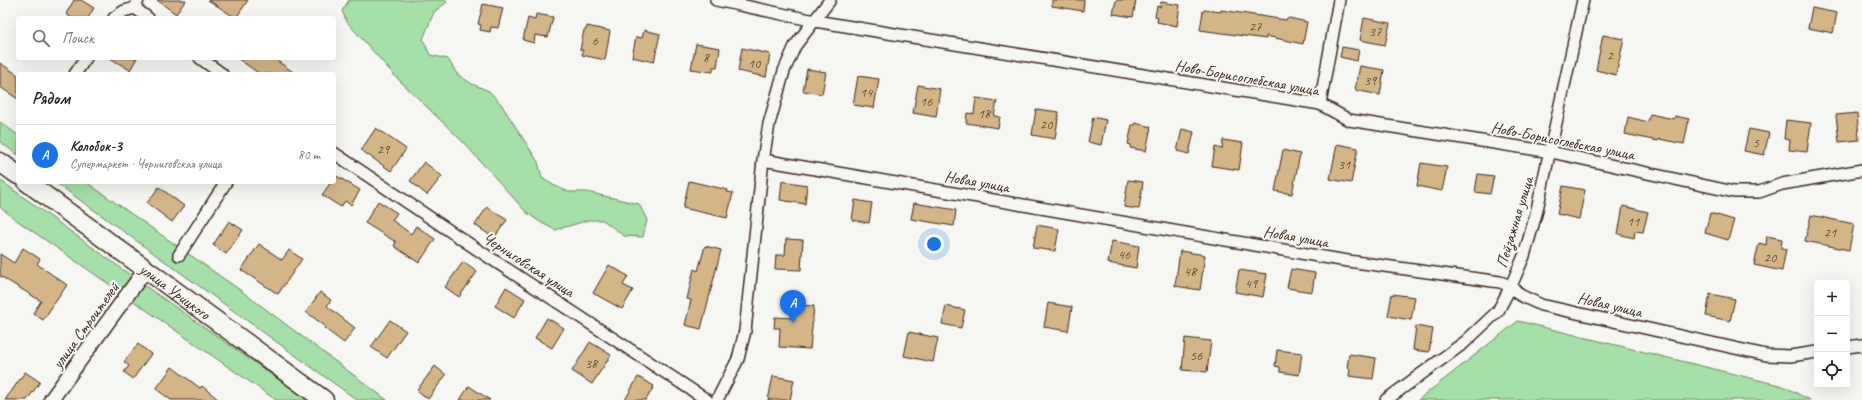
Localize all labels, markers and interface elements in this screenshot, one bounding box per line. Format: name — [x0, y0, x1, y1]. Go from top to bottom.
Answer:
search box — [16, 16, 336, 60]
house number: 27 — [1249, 18, 1262, 35]
house number: 37 — [1369, 23, 1382, 40]
icon: search — [30, 27, 52, 49]
text: Поиск — [62, 29, 94, 48]
house number: 6 — [592, 32, 599, 49]
house number: 2 — [1607, 47, 1615, 64]
house number: 8 — [703, 49, 711, 66]
house number: 10 — [748, 55, 762, 72]
street label: Ново-Борисоглебская улица — [1173, 55, 1322, 101]
house number: 39 — [1364, 72, 1378, 89]
house number: 14 — [860, 84, 874, 101]
text: Рядом — [32, 88, 70, 109]
house number: 16 — [920, 93, 933, 110]
house number: 18 — [978, 105, 992, 122]
house number: 20 — [1040, 116, 1054, 133]
street label: Ново-Борисоглебская улица — [1489, 117, 1638, 165]
house number: 5 — [1753, 134, 1760, 151]
text: Колобок-3 — [70, 137, 122, 156]
house number: 29 — [377, 141, 391, 158]
text: A — [42, 147, 48, 163]
text: 80 m — [298, 147, 320, 163]
text: Супермаркет · Черниговская улица — [70, 156, 222, 172]
house number: 31 — [1338, 156, 1351, 173]
street label: Новая улица — [943, 166, 1012, 198]
street label: Пейзажная улица — [1492, 173, 1539, 270]
house number: 11 — [1627, 213, 1640, 230]
street label: Новая улица — [1262, 221, 1331, 253]
house number: 21 — [1824, 224, 1837, 241]
street label: Черниговская улица — [479, 228, 579, 303]
your location — [924, 234, 944, 254]
house number: 46 — [1118, 246, 1131, 263]
house number: 20 — [1764, 249, 1778, 266]
street label: улица Урицкого — [135, 259, 215, 325]
house number: 48 — [1184, 263, 1198, 280]
house number: 49 — [1245, 275, 1259, 292]
street label: улица Строителей — [47, 277, 125, 374]
map controls — [1814, 280, 1850, 388]
button: + — [1814, 280, 1850, 316]
street label: Новая улица — [1576, 288, 1645, 322]
pin: A — [780, 290, 806, 323]
button: − — [1814, 316, 1850, 352]
house number: 56 — [1190, 347, 1203, 364]
button: locate — [1814, 352, 1850, 388]
house number: 38 — [585, 355, 599, 372]

